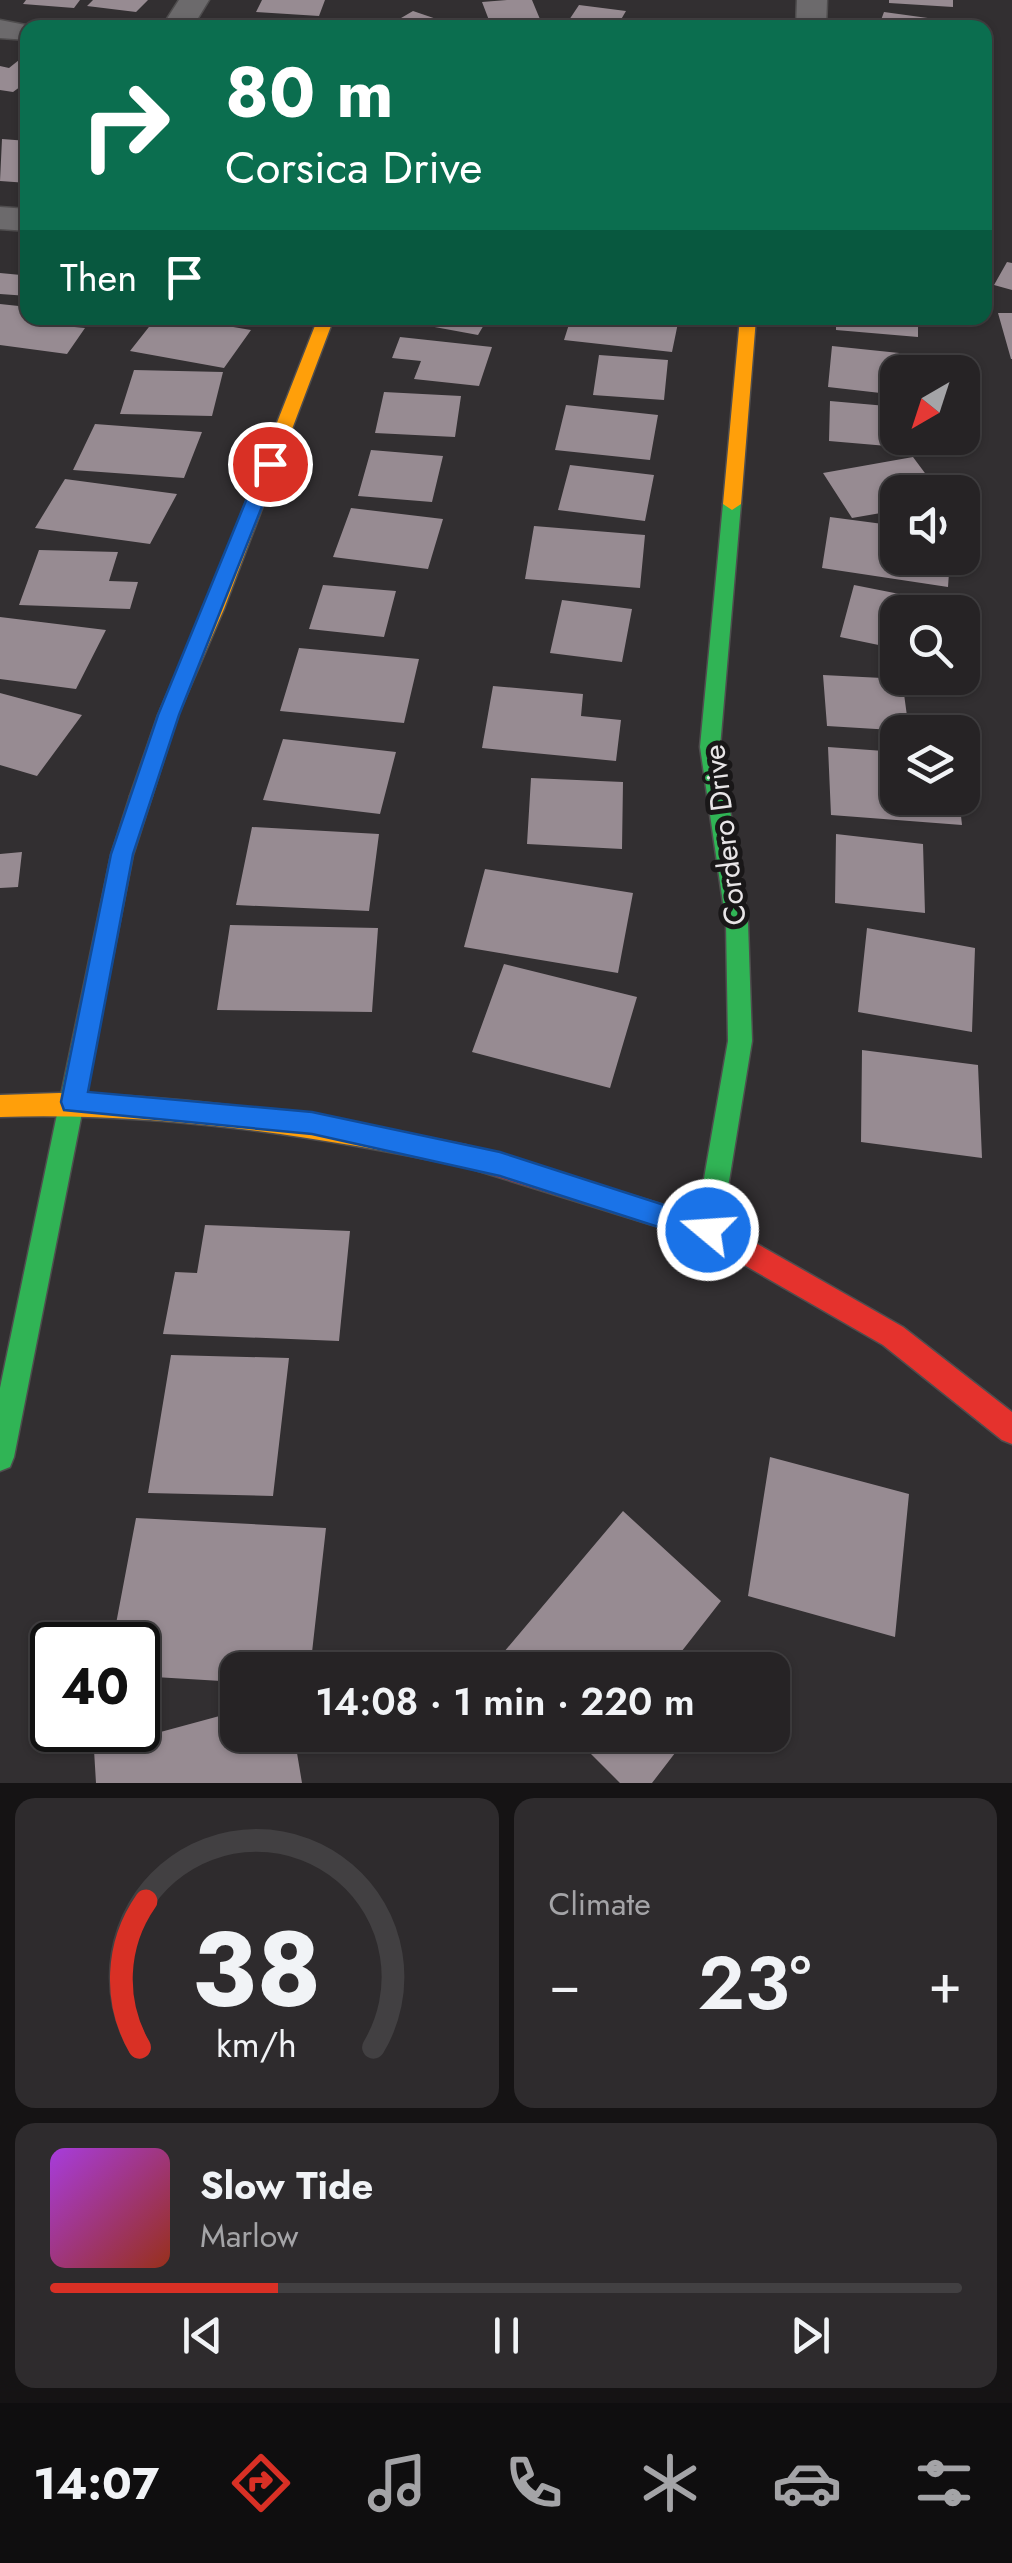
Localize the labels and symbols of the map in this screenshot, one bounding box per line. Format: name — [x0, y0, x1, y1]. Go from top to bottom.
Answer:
north arrow — [880, 355, 980, 455]
pin — [228, 422, 313, 507]
street label: Cordero Drive — [692, 742, 757, 928]
position arrow — [656, 1178, 760, 1282]
speed limit sign: 40 — [30, 1622, 160, 1752]

